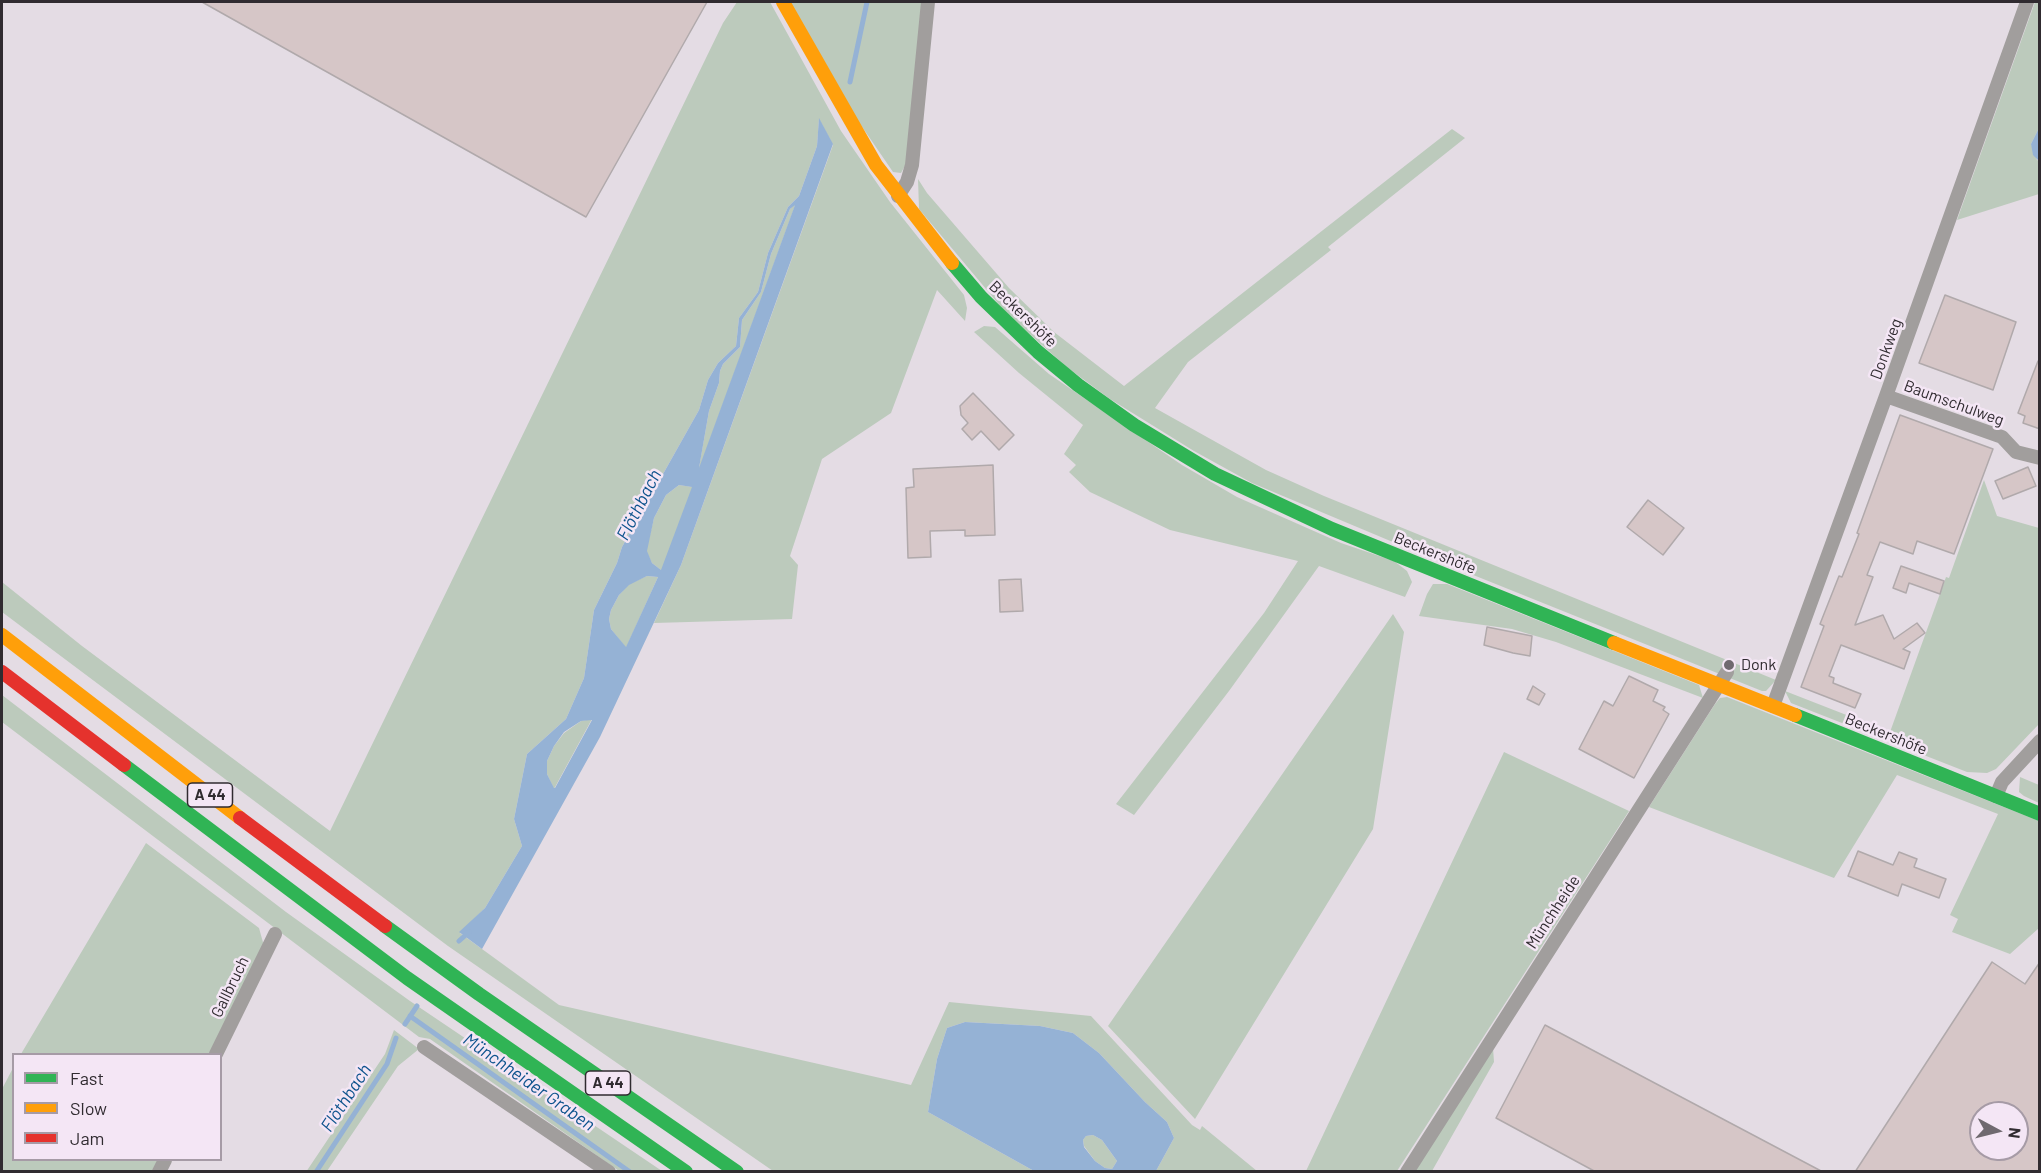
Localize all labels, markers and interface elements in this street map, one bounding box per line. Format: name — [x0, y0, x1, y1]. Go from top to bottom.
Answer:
street label: Beckershöfe — [985, 277, 1061, 351]
street label: Donkweg — [1866, 316, 1906, 382]
street label: Baumschulweg — [1901, 376, 2007, 430]
water label: Flöthbach — [612, 466, 666, 544]
street label: Beckershöfe — [1391, 528, 1479, 578]
place label: Donk — [1741, 655, 1776, 675]
marker: Donk — [1722, 658, 1736, 672]
street label: Beckershöfe — [1842, 709, 1930, 759]
road number: A 44 — [188, 783, 232, 807]
street label: Münchheide — [1522, 872, 1584, 952]
street label: Gallbruch — [207, 953, 253, 1021]
water label: Münchheider Graben — [459, 1028, 599, 1136]
legend — [12, 1053, 222, 1161]
water label: Flöthbach — [316, 1060, 376, 1136]
text: Fast — [70, 1067, 104, 1089]
road number: A 44 — [586, 1071, 630, 1095]
text: Slow — [70, 1097, 107, 1119]
north arrow — [1969, 1101, 2029, 1161]
text: Jam — [70, 1127, 104, 1149]
text: N — [2005, 1127, 2025, 1139]

